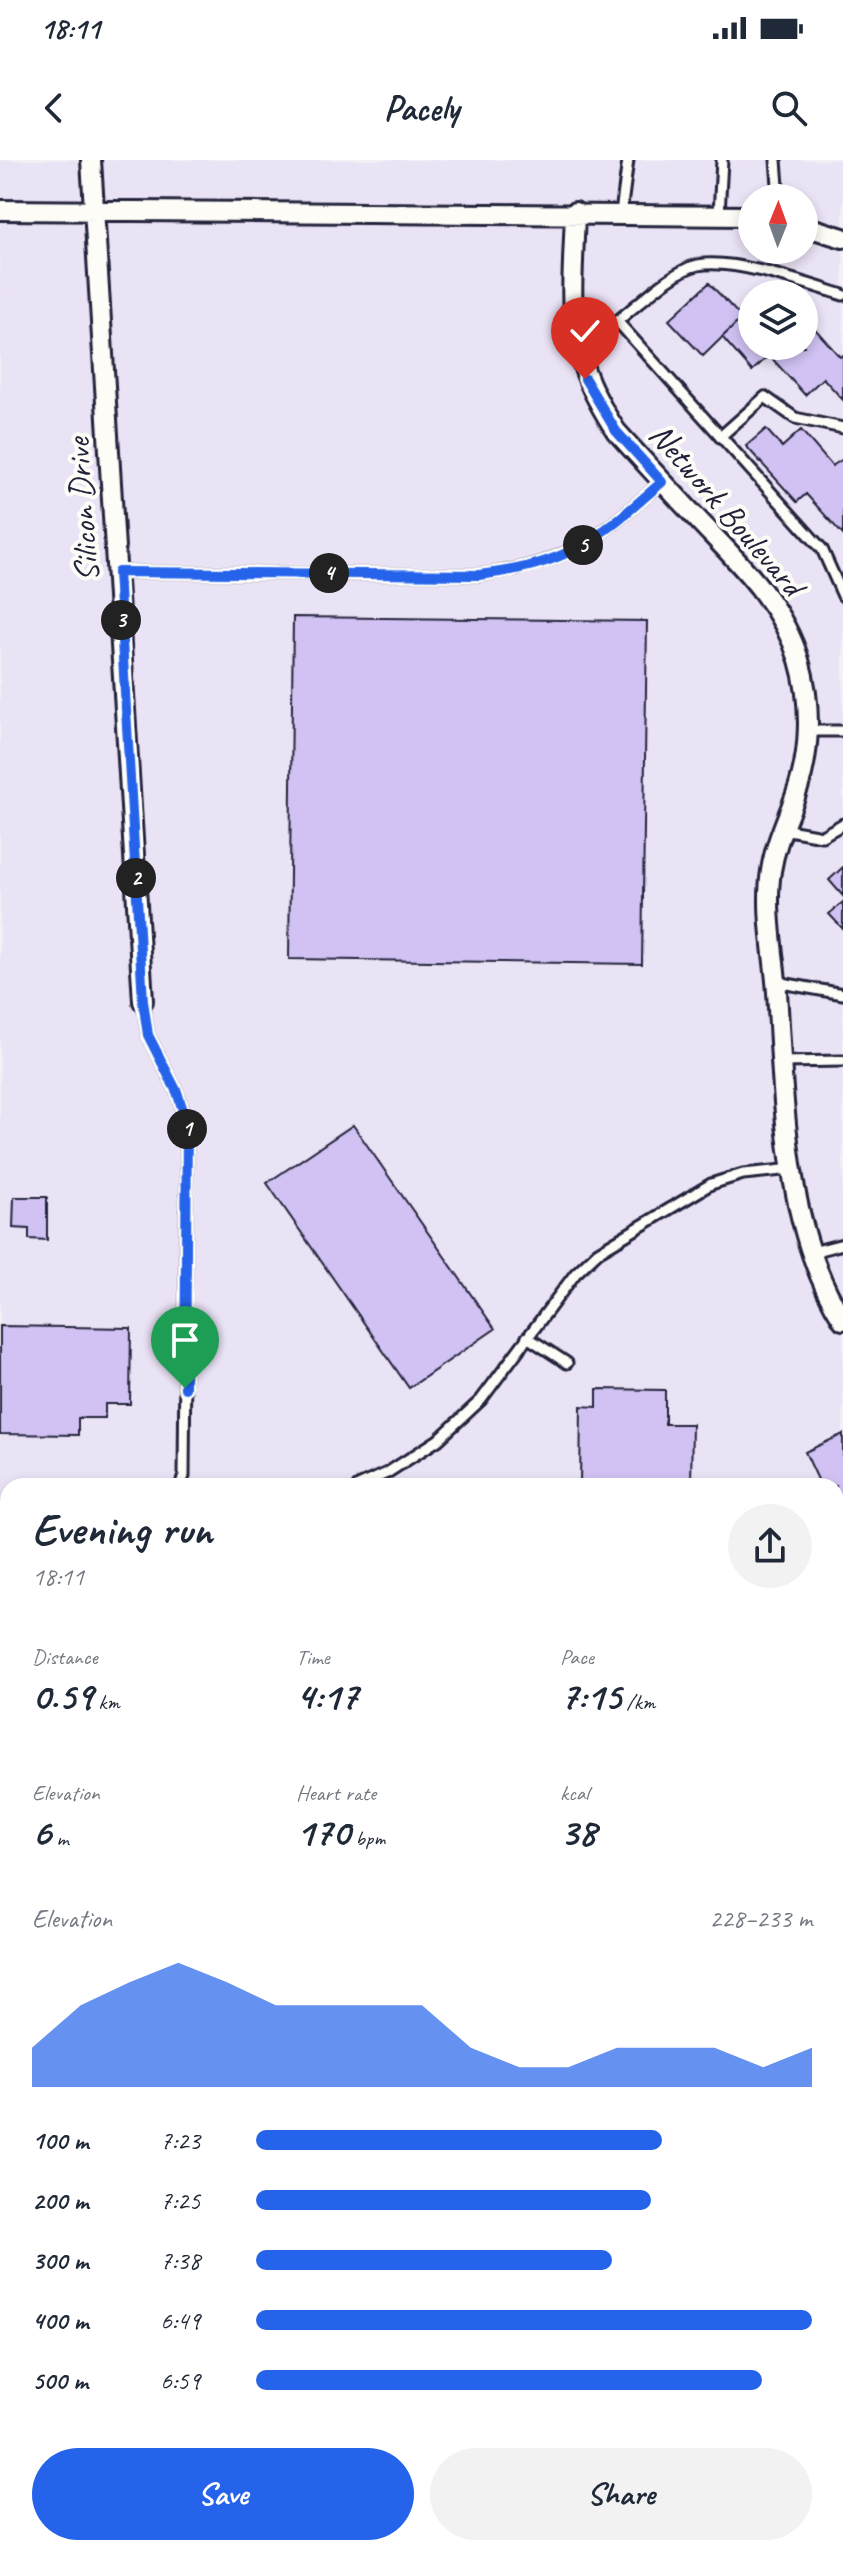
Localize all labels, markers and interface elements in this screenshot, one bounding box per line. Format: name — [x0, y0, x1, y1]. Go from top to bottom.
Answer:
text: 18:11 — [40, 9, 100, 47]
text: Pacely — [384, 85, 459, 131]
icon: back — [32, 86, 76, 130]
icon: search — [767, 86, 811, 130]
north arrow — [738, 184, 818, 264]
map controls — [738, 184, 818, 360]
button: layers — [738, 280, 818, 360]
pin — [551, 297, 619, 379]
icon: check — [563, 309, 607, 353]
street label: Network Boulevard — [640, 414, 818, 609]
street label: Silicon Drive — [55, 435, 108, 583]
pin: 5 — [563, 525, 603, 565]
text: 5 — [578, 531, 588, 559]
pin: 4 — [309, 553, 349, 593]
text: 4 — [324, 559, 334, 587]
pin: 3 — [101, 600, 141, 640]
text: 3 — [116, 606, 126, 634]
pin: 2 — [116, 858, 156, 898]
text: 2 — [131, 864, 141, 892]
pin: 1 — [167, 1109, 207, 1149]
text: 1 — [182, 1115, 192, 1143]
pin — [151, 1306, 219, 1388]
icon: arrive — [163, 1318, 207, 1362]
text: Evening run — [32, 1502, 212, 1557]
button: share — [728, 1504, 812, 1588]
text: 18:11 — [32, 1560, 84, 1593]
text: Distance — [32, 1643, 98, 1671]
text: Time — [296, 1643, 330, 1671]
text: Pace — [560, 1643, 594, 1671]
text: 0.59 — [32, 1671, 93, 1721]
text: 4:17 — [296, 1671, 358, 1721]
text: 7:15 — [560, 1671, 621, 1721]
text: km — [93, 1688, 120, 1716]
text: /km — [621, 1688, 655, 1716]
text: Elevation — [32, 1779, 100, 1807]
text: Heart rate — [296, 1779, 376, 1807]
text: kcal — [560, 1779, 589, 1807]
text: 6 — [32, 1807, 51, 1857]
text: 170 — [296, 1807, 350, 1857]
text: 38 — [560, 1807, 596, 1857]
text: m — [51, 1824, 69, 1852]
text: bpm — [350, 1824, 385, 1852]
text: Elevation — [32, 1902, 112, 1935]
text: 228–233 m — [709, 1902, 812, 1935]
text: 100 m — [32, 2124, 88, 2157]
text: 7:23 — [160, 2124, 200, 2157]
text: 200 m — [32, 2184, 88, 2217]
text: 7:25 — [160, 2184, 200, 2217]
text: 300 m — [32, 2244, 88, 2277]
text: 7:38 — [160, 2244, 200, 2277]
text: 400 m — [32, 2304, 88, 2337]
text: 6:49 — [160, 2304, 200, 2337]
text: 500 m — [32, 2364, 88, 2397]
text: 6:59 — [160, 2364, 200, 2397]
button: Save — [32, 2448, 414, 2540]
button: Share — [430, 2448, 812, 2540]

